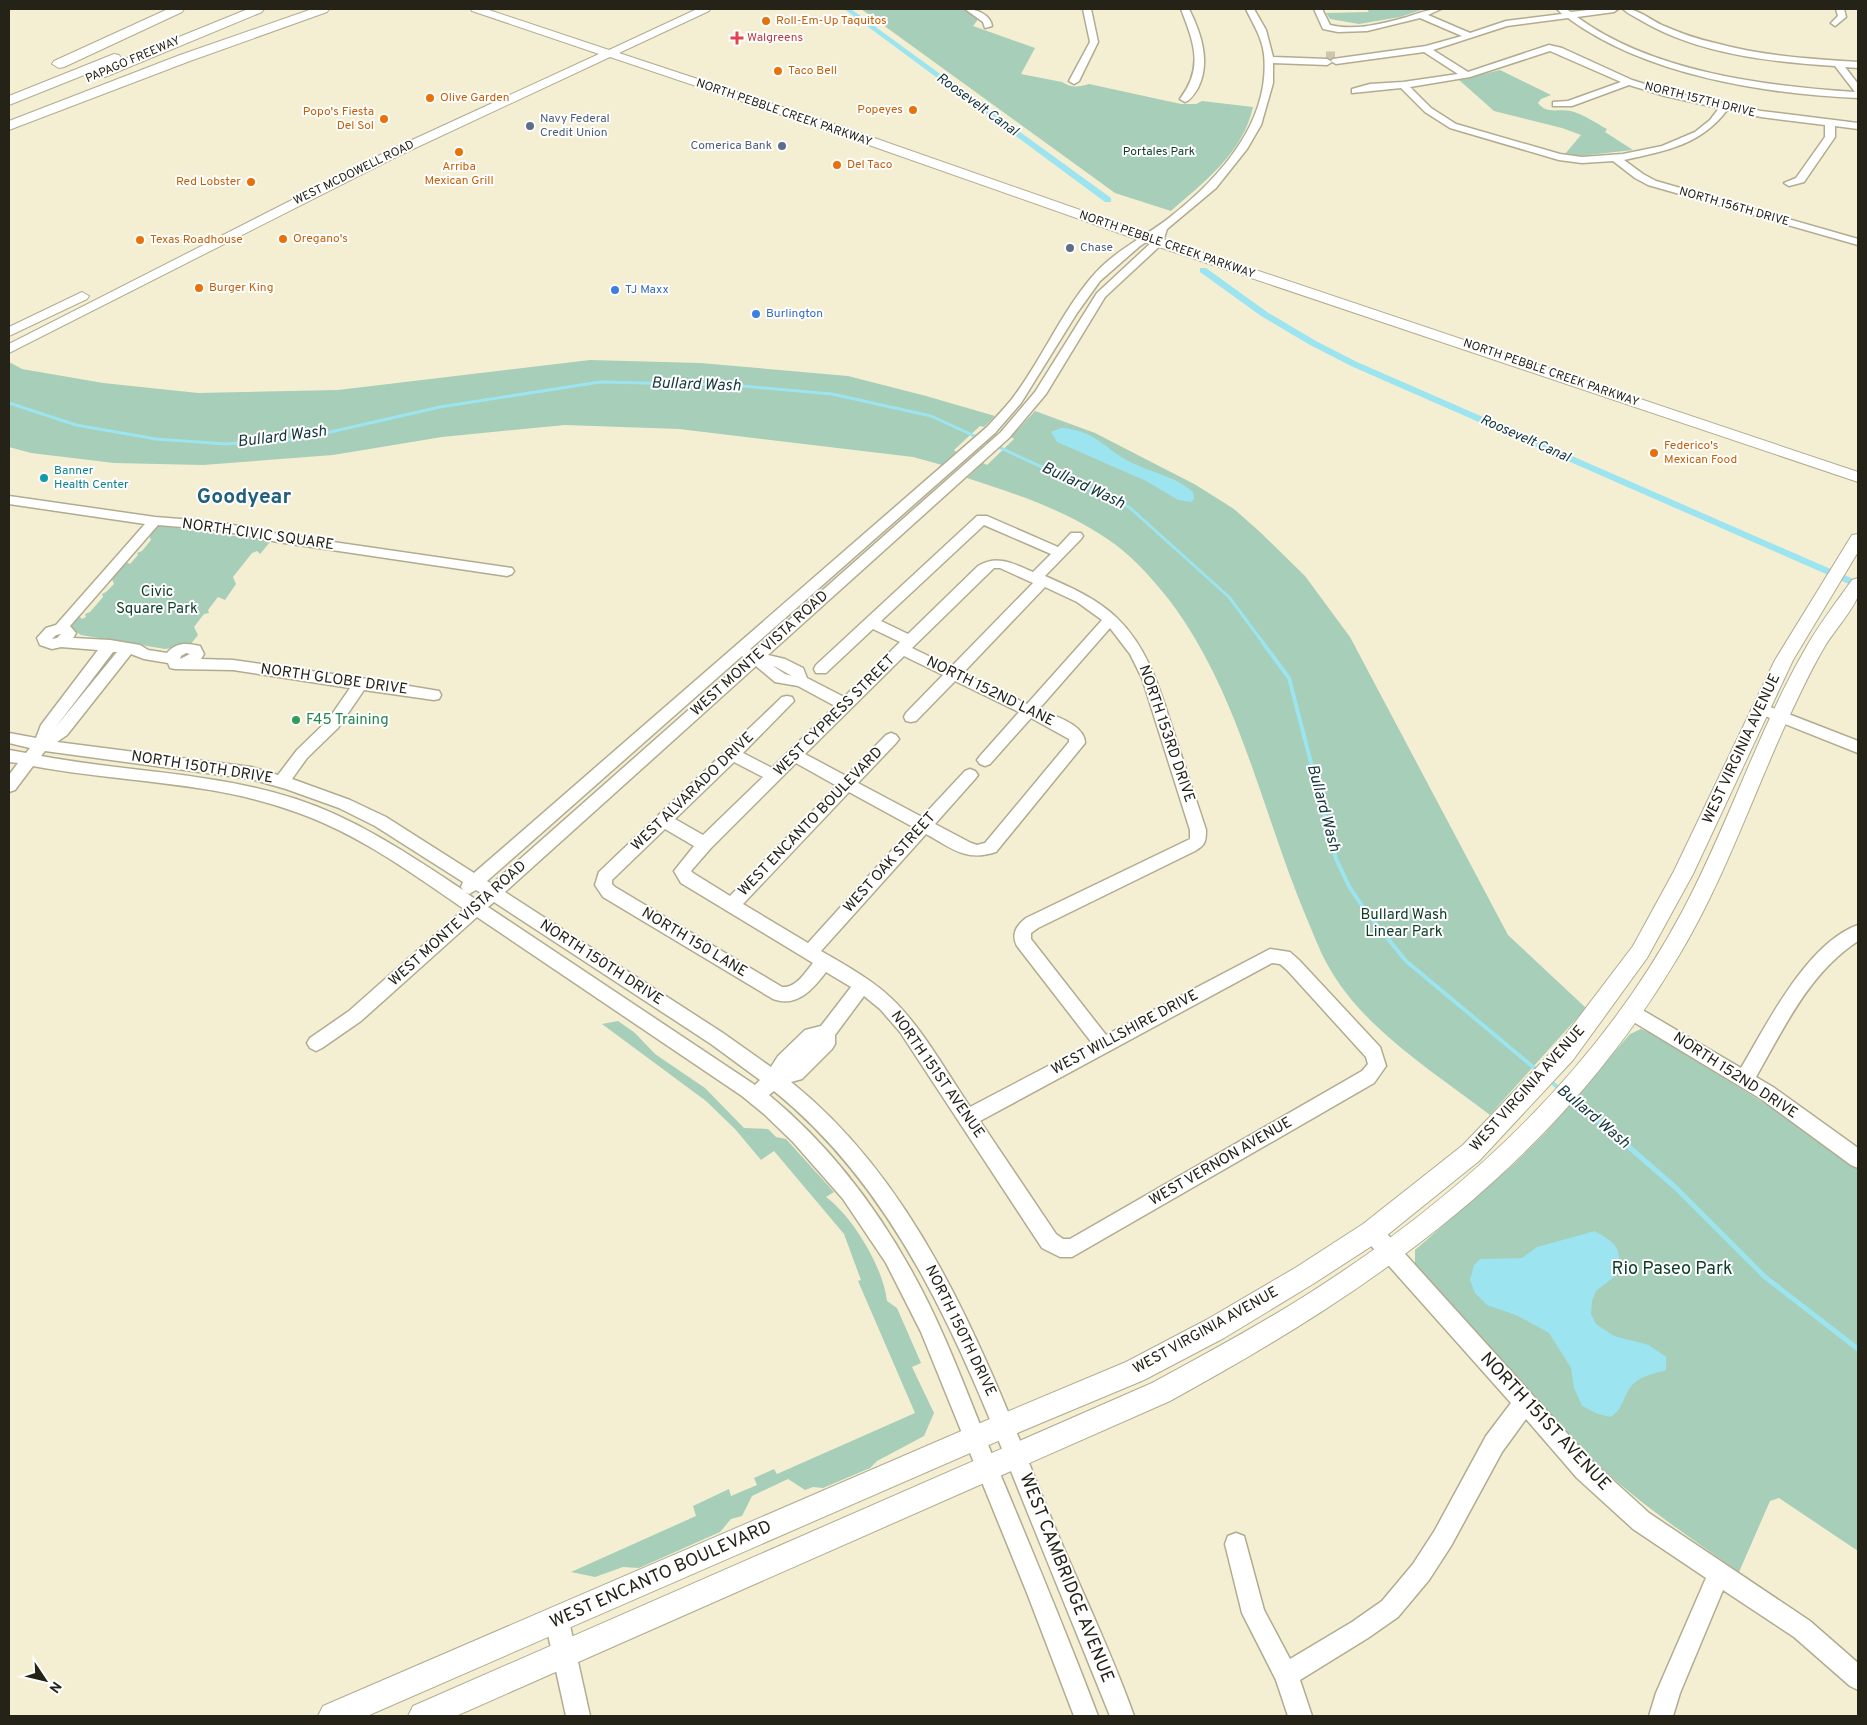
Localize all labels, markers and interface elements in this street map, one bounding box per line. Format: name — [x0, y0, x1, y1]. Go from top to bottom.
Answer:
place label: Roll-Em-Up Taquitos — [776, 13, 887, 29]
marker: Roll-Em-Up Taquitos — [760, 15, 772, 27]
place label: Walgreens — [747, 30, 803, 46]
marker: Walgreens — [731, 32, 743, 44]
street label: PAPAGO FREEWAY — [83, 33, 183, 87]
place label: Taco Bell — [788, 63, 837, 79]
marker: Taco Bell — [772, 65, 784, 77]
water label: Roosevelt Canal — [933, 70, 1022, 141]
street label: NORTH PEBBLE CREEK PARKWAY — [694, 75, 874, 151]
street label: NORTH 157TH DRIVE — [1643, 78, 1757, 122]
place label: Olive Garden — [440, 90, 509, 106]
marker: Olive Garden — [424, 92, 436, 104]
place label: Popeyes — [857, 102, 903, 118]
place label: Popo's Fiesta Del Sol — [303, 104, 374, 134]
marker: Popeyes — [907, 104, 919, 116]
place label: Navy Federal Credit Union — [540, 111, 610, 141]
marker: Popo's Fiesta Del Sol — [378, 113, 390, 125]
marker: Navy Federal Credit Union — [524, 120, 536, 132]
street label: WEST MCDOWELL ROAD — [291, 137, 417, 209]
place label: Comerica Bank — [690, 138, 772, 154]
marker: Comerica Bank — [776, 140, 788, 152]
park label: Portales Park — [1123, 144, 1195, 160]
marker: Arriba Mexican Grill — [453, 146, 465, 158]
place label: Del Taco — [847, 157, 893, 173]
place label: Arriba Mexican Grill — [424, 159, 494, 189]
marker: Del Taco — [831, 159, 843, 171]
place label: Red Lobster — [176, 174, 241, 190]
marker: Red Lobster — [245, 176, 257, 188]
street label: NORTH 156TH DRIVE — [1677, 184, 1791, 230]
street label: NORTH PEBBLE CREEK PARKWAY — [1077, 207, 1257, 283]
place label: Oregano's — [293, 231, 348, 247]
place label: Texas Roadhouse — [150, 232, 243, 248]
marker: Oregano's — [277, 233, 289, 245]
marker: Texas Roadhouse — [134, 234, 146, 246]
place label: Chase — [1080, 240, 1113, 256]
marker: Chase — [1064, 242, 1076, 254]
place label: Burger King — [209, 280, 274, 296]
marker: Burger King — [193, 282, 205, 294]
place label: TJ Maxx — [625, 282, 669, 298]
marker: TJ Maxx — [609, 284, 621, 296]
place label: Burlington — [766, 306, 823, 322]
marker: Burlington — [750, 308, 762, 320]
street label: NORTH PEBBLE CREEK PARKWAY — [1461, 335, 1641, 411]
water label: Bullard Wash — [651, 373, 741, 397]
water label: Roosevelt Canal — [1477, 412, 1574, 467]
water label: Bullard Wash — [236, 422, 328, 452]
place label: Federico's Mexican Food — [1664, 438, 1737, 468]
marker: Federico's Mexican Food — [1648, 447, 1660, 459]
water label: Bullard Wash — [1038, 458, 1128, 514]
place label: Banner Health Center — [54, 463, 129, 493]
marker: Banner Health Center — [38, 472, 50, 484]
district label: Goodyear — [197, 484, 291, 511]
street label: NORTH CIVIC SQUARE — [181, 515, 335, 555]
park label: Civic Square Park — [116, 583, 198, 619]
street label: WEST MONTE VISTA ROAD — [687, 587, 833, 721]
street label: WEST CYPRESS STREET — [770, 651, 900, 781]
street label: NORTH 152ND LANE — [923, 653, 1057, 731]
street label: NORTH GLOBE DRIVE — [259, 660, 409, 700]
street label: NORTH 153RD DRIVE — [1134, 663, 1198, 805]
street label: WEST VIRGINIA AVENUE — [1699, 671, 1785, 827]
place label: F45 Training — [306, 711, 389, 730]
marker: F45 Training — [290, 714, 302, 726]
street label: WEST ALVARADO DRIVE — [628, 728, 758, 856]
street label: WEST ENCANTO BOULEVARD — [735, 743, 887, 901]
street label: NORTH 150TH DRIVE — [130, 747, 274, 789]
water label: Bullard Wash — [1302, 762, 1344, 854]
street label: WEST OAK STREET — [840, 809, 940, 917]
street label: WEST MONTE VISTA ROAD — [385, 857, 531, 991]
street label: NORTH 150 LANE — [638, 904, 750, 982]
park label: Bullard Wash Linear Park — [1361, 906, 1447, 942]
street label: NORTH 150TH DRIVE — [536, 916, 666, 1010]
street label: WEST WILLSHIRE DRIVE — [1048, 986, 1202, 1080]
street label: NORTH 151ST AVENUE — [886, 1008, 988, 1142]
street label: WEST VIRGINIA AVENUE — [1466, 1022, 1590, 1156]
street label: NORTH 152ND DRIVE — [1669, 1029, 1801, 1123]
water label: Bullard Wash — [1552, 1081, 1634, 1154]
street label: WEST VERNON AVENUE — [1146, 1113, 1296, 1211]
park label: Rio Paseo Park — [1612, 1258, 1732, 1281]
street label: NORTH 150TH DRIVE — [920, 1262, 1000, 1400]
street label: WEST VIRGINIA AVENUE — [1130, 1283, 1282, 1379]
street label: NORTH 151ST AVENUE — [1475, 1348, 1615, 1496]
street label: WEST CAMBRIDGE AVENUE — [1013, 1470, 1119, 1686]
street label: WEST ENCANTO BOULEVARD — [547, 1516, 775, 1634]
north arrow — [20, 1655, 70, 1705]
text: N — [45, 1678, 64, 1696]

